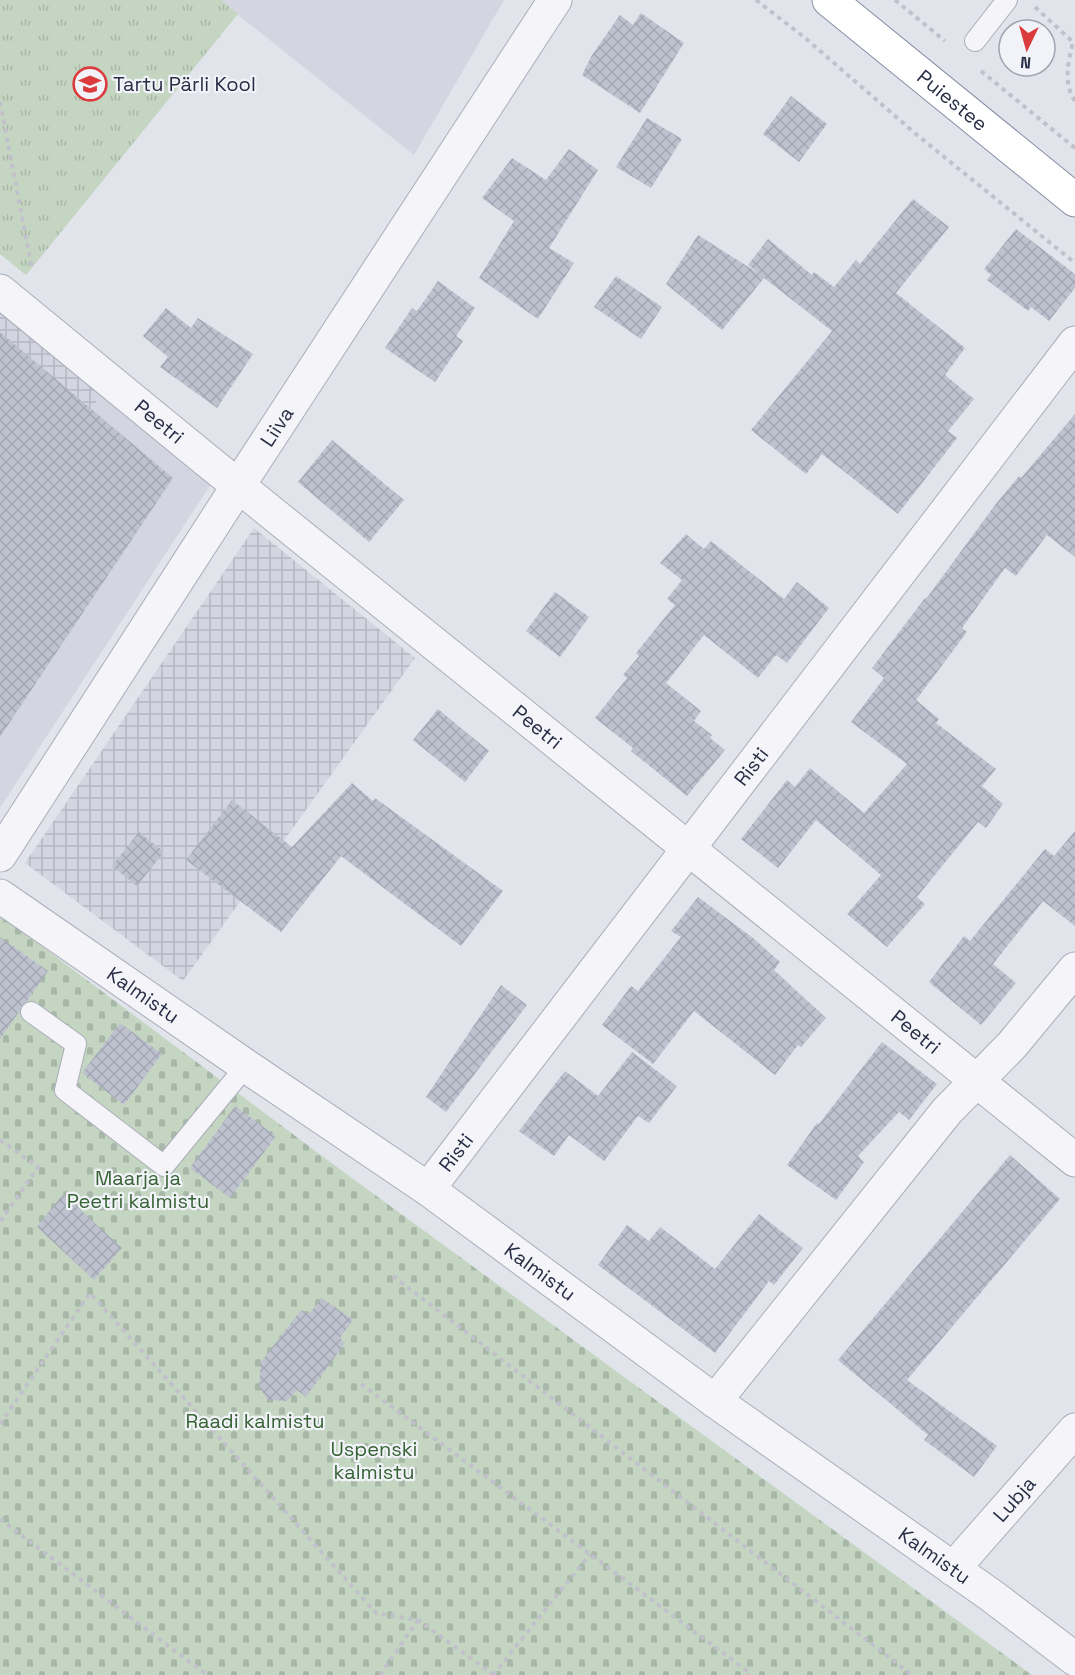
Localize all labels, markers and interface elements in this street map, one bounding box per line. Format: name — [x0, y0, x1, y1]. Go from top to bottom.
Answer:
north arrow — [997, 18, 1057, 78]
text: N — [1019, 52, 1032, 73]
street label: Puiestee — [912, 64, 993, 137]
school or university icon: Tartu Pärli Kool — [72, 66, 108, 102]
place label: Tartu Pärli Kool — [113, 71, 256, 97]
street label: Peetri — [129, 394, 189, 450]
street label: Liiva — [254, 402, 299, 452]
street label: Peetri — [507, 699, 568, 755]
street label: Risti — [728, 742, 774, 791]
street label: Kalmistu — [102, 961, 184, 1029]
street label: Peetri — [886, 1004, 946, 1060]
street label: Risti — [433, 1128, 479, 1177]
park label: Maarja ja Peetri kalmistu — [67, 1165, 209, 1214]
street label: Kalmistu — [499, 1237, 581, 1307]
park label: Raadi kalmistu — [185, 1408, 325, 1434]
park label: Uspenski kalmistu — [330, 1436, 418, 1485]
street label: Lubja — [987, 1471, 1041, 1527]
street label: Kalmistu — [893, 1521, 976, 1590]

